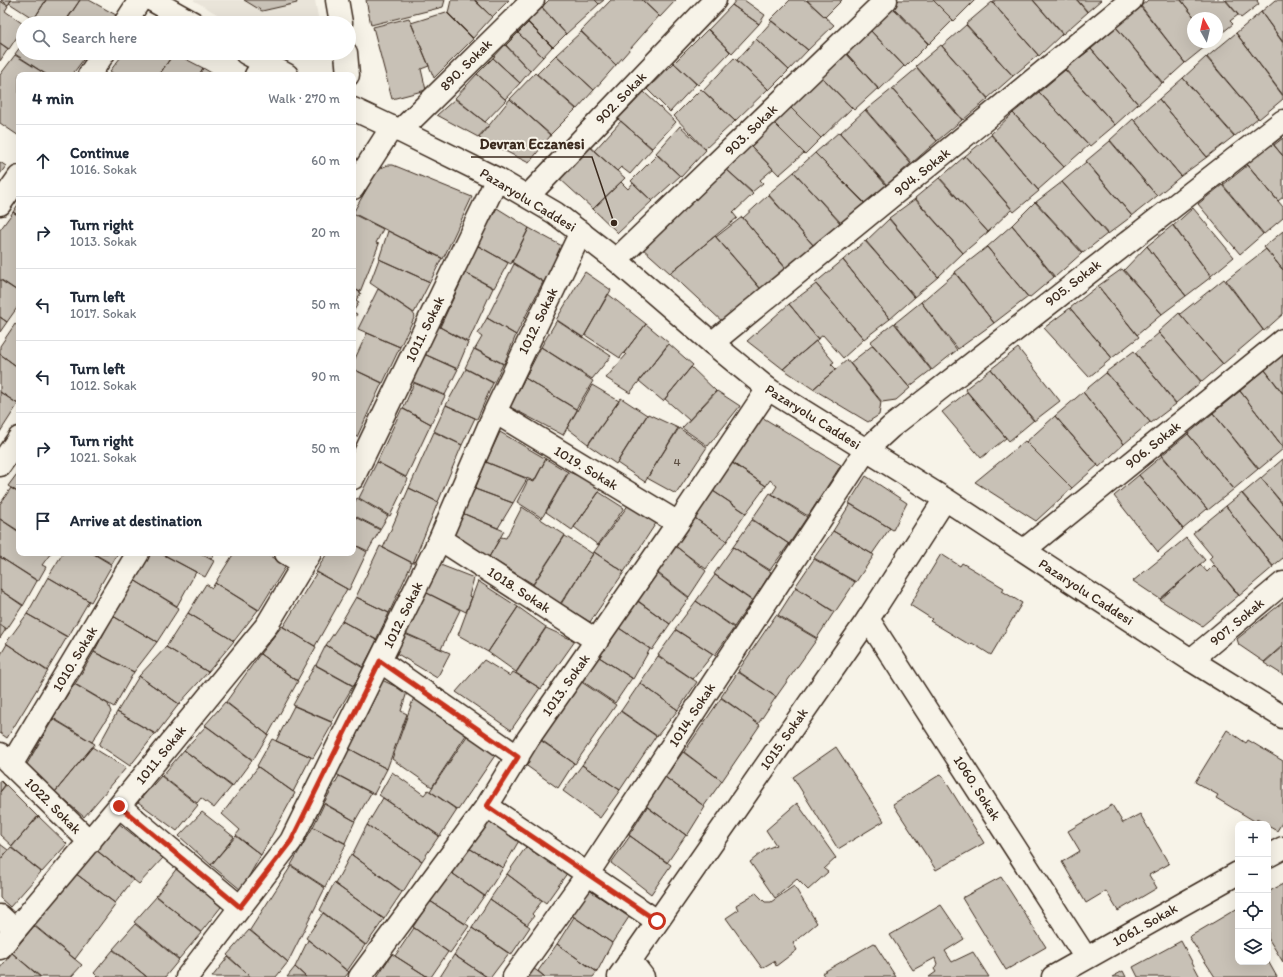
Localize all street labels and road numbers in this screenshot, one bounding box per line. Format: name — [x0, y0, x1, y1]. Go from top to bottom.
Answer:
street label: 890. Sokak — [436, 35, 496, 95]
street label: 902. Sokak — [592, 68, 650, 128]
street label: 903. Sokak — [721, 101, 781, 159]
street label: 904. Sokak — [891, 144, 953, 200]
street label: Pazaryolu Caddesi — [477, 164, 579, 236]
street label: 905. Sokak — [1042, 256, 1104, 310]
street label: 1012. Sokak — [515, 285, 561, 357]
street label: 1011. Sokak — [402, 293, 448, 365]
street label: Pazaryolu Caddesi — [762, 381, 864, 453]
street label: 906. Sokak — [1122, 418, 1184, 472]
street label: 1019. Sokak — [551, 442, 621, 494]
street label: Pazaryolu Caddesi — [1035, 555, 1137, 629]
street label: 1018. Sokak — [484, 563, 554, 617]
street label: 1012. Sokak — [380, 579, 426, 651]
street label: 907. Sokak — [1206, 594, 1268, 650]
street label: 1010. Sokak — [49, 623, 101, 695]
street label: 1013. Sokak — [538, 651, 594, 719]
street label: 1014. Sokak — [665, 680, 719, 750]
street label: 1015. Sokak — [756, 705, 812, 773]
street label: 1011. Sokak — [132, 722, 190, 788]
street label: 1060. Sokak — [950, 752, 1004, 824]
street label: 1022. Sokak — [21, 774, 85, 838]
street label: 1061. Sokak — [1110, 900, 1180, 950]

